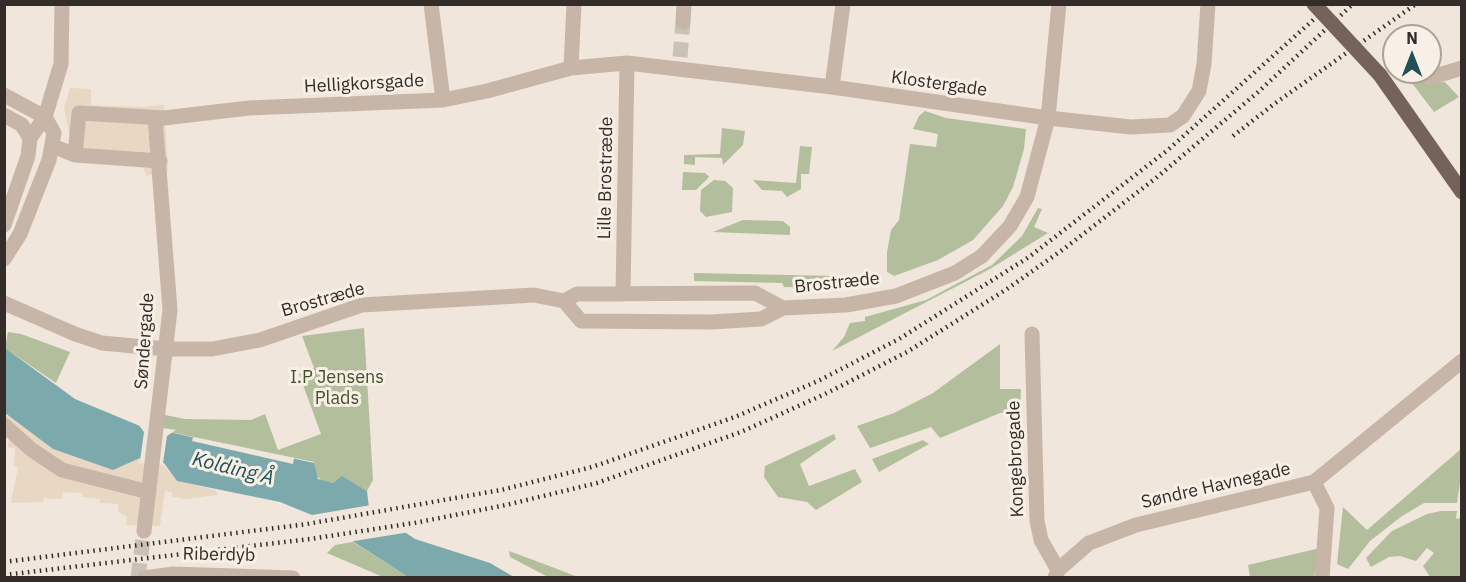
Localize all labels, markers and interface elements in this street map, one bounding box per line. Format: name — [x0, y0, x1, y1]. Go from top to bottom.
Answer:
north arrow — [1382, 24, 1442, 84]
text: N — [1406, 28, 1418, 48]
street label: Klostergade — [890, 67, 988, 101]
street label: Helligkorsgade — [303, 70, 425, 98]
street label: Lille Brostræde — [594, 116, 618, 240]
street label: Brostræde — [793, 268, 881, 298]
street label: Brostræde — [279, 278, 367, 322]
street label: Søndergade — [131, 292, 159, 390]
park label: I.P Jensens Plads — [290, 367, 384, 410]
street label: Kongebrogade — [1003, 400, 1029, 518]
water label: Kolding Å — [190, 447, 276, 491]
street label: Søndre Havnegade — [1139, 458, 1293, 514]
street label: Riberdyb — [182, 544, 256, 566]

